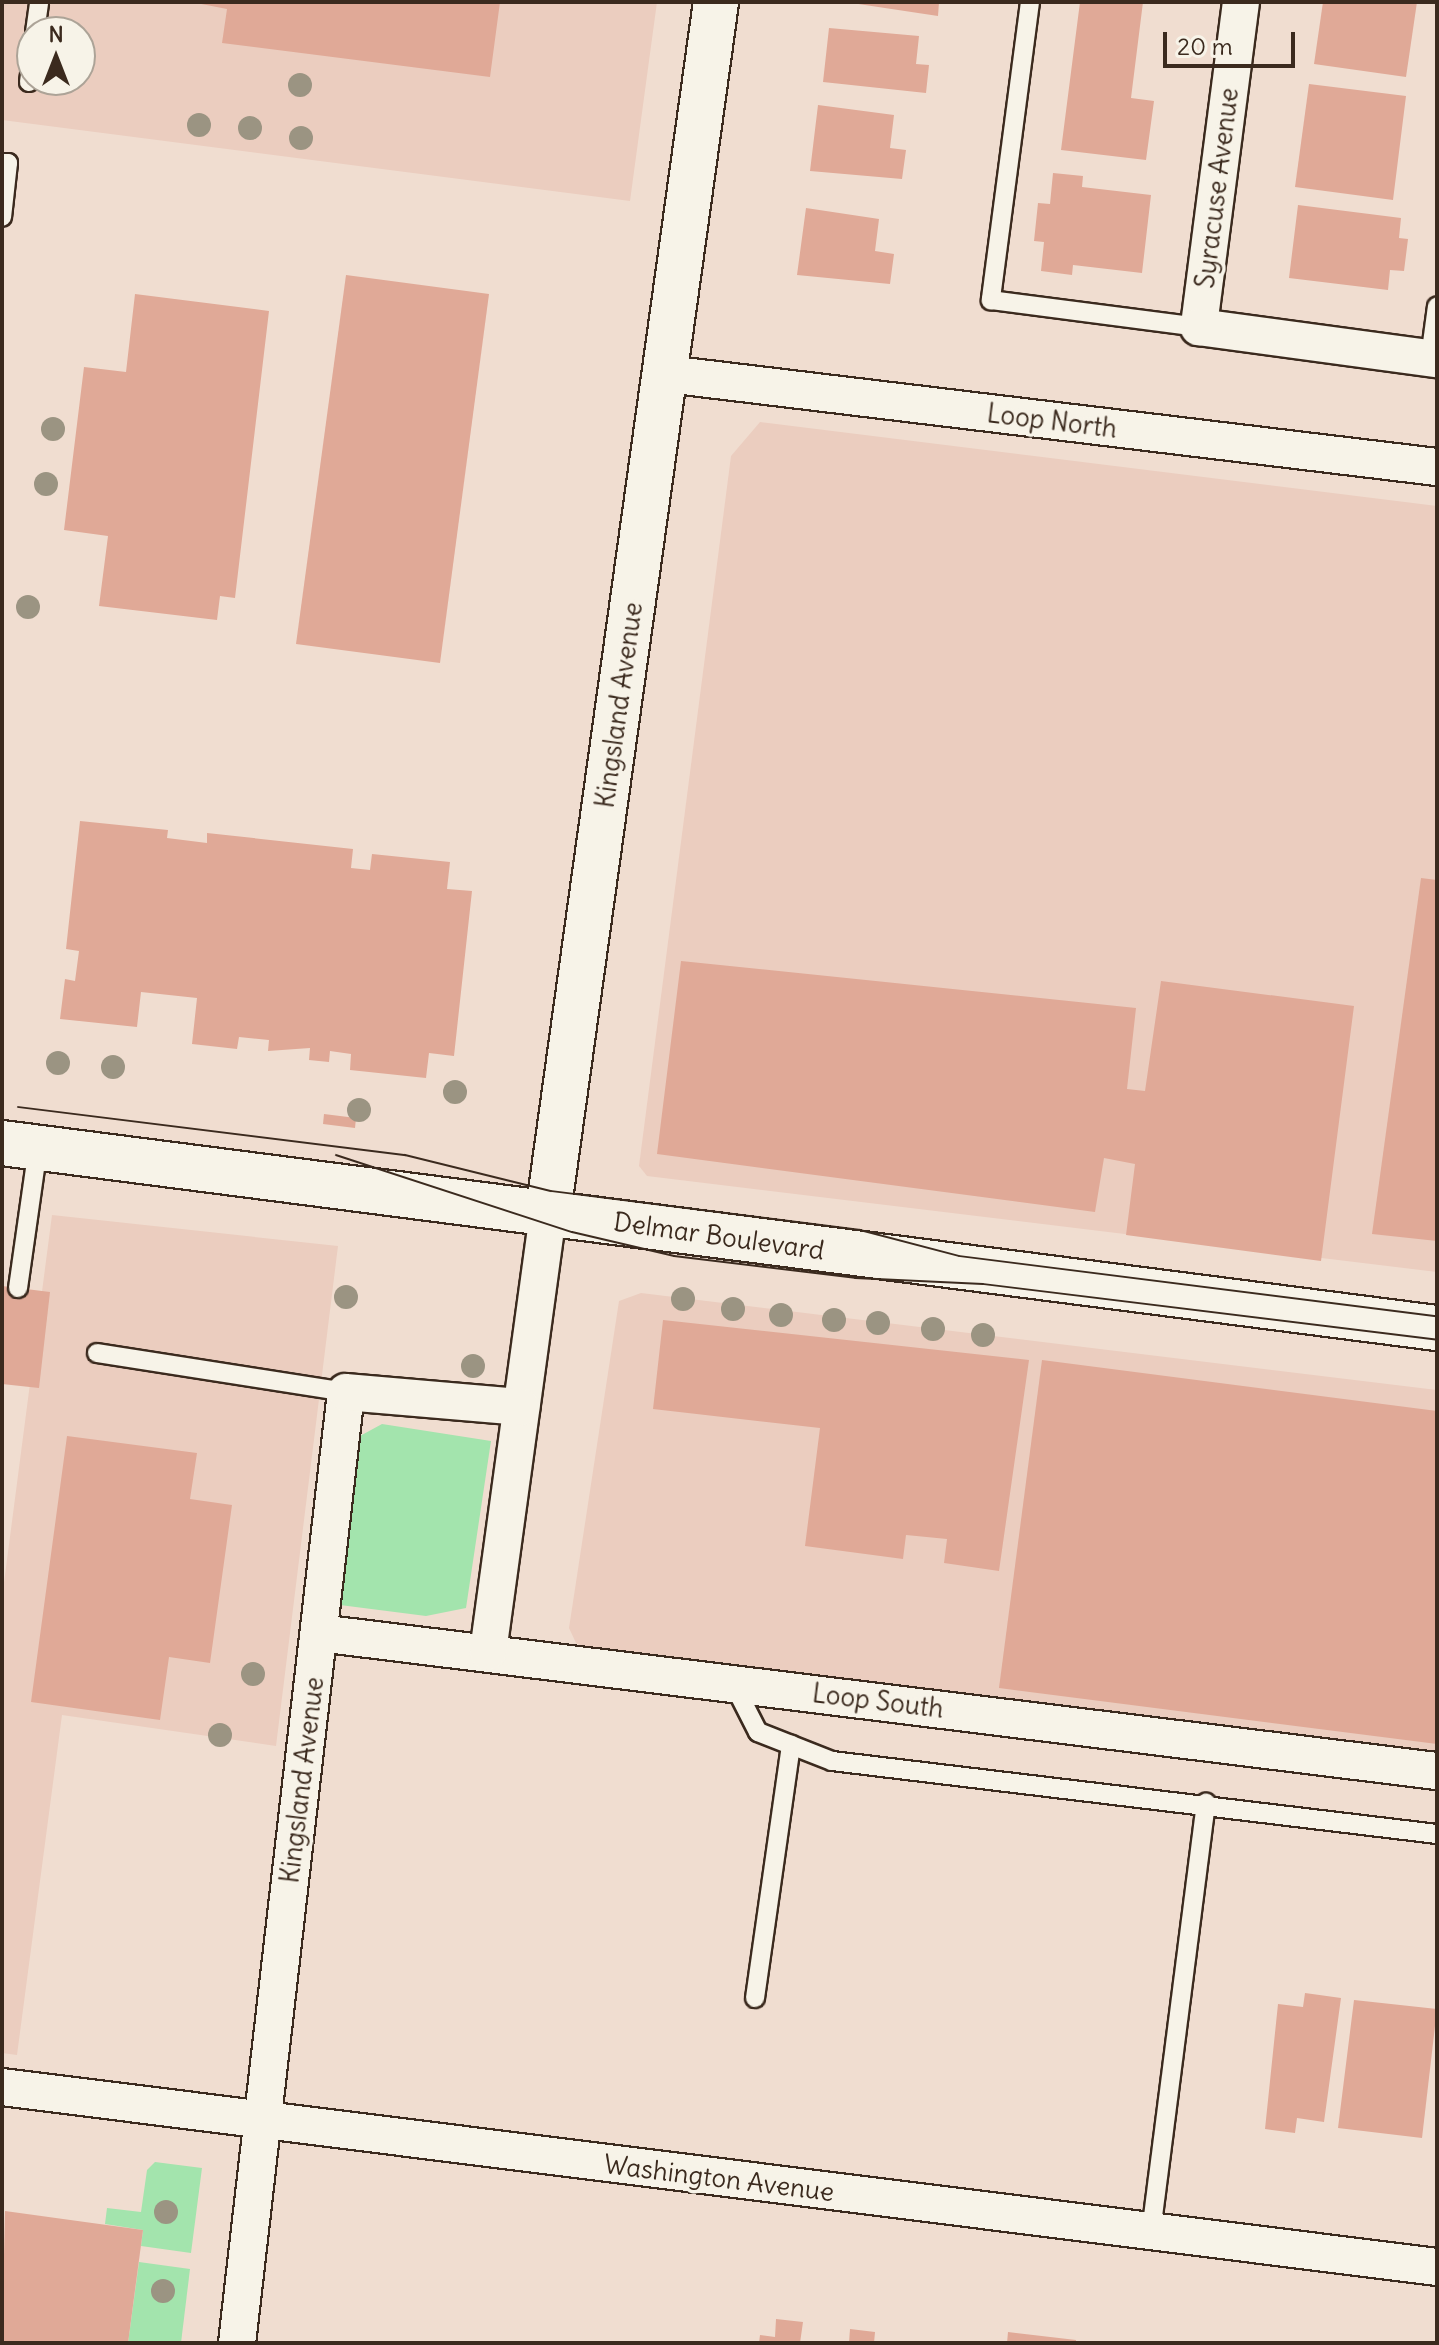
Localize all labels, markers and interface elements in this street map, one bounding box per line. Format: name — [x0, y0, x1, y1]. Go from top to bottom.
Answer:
north arrow — [16, 16, 96, 96]
scale bar — [1167, 16, 1299, 66]
text: N — [48, 20, 64, 48]
text: 20 m — [1177, 31, 1233, 61]
street label: Syracuse Avenue — [1189, 86, 1245, 290]
street label: Loop North — [985, 398, 1119, 444]
street label: Kingsland Avenue — [589, 600, 649, 810]
street label: Delmar Boulevard — [612, 1206, 826, 1266]
street label: Kingsland Avenue — [274, 1675, 330, 1885]
street label: Loop South — [811, 1677, 945, 1725]
street label: Washington Avenue — [602, 2148, 836, 2208]

